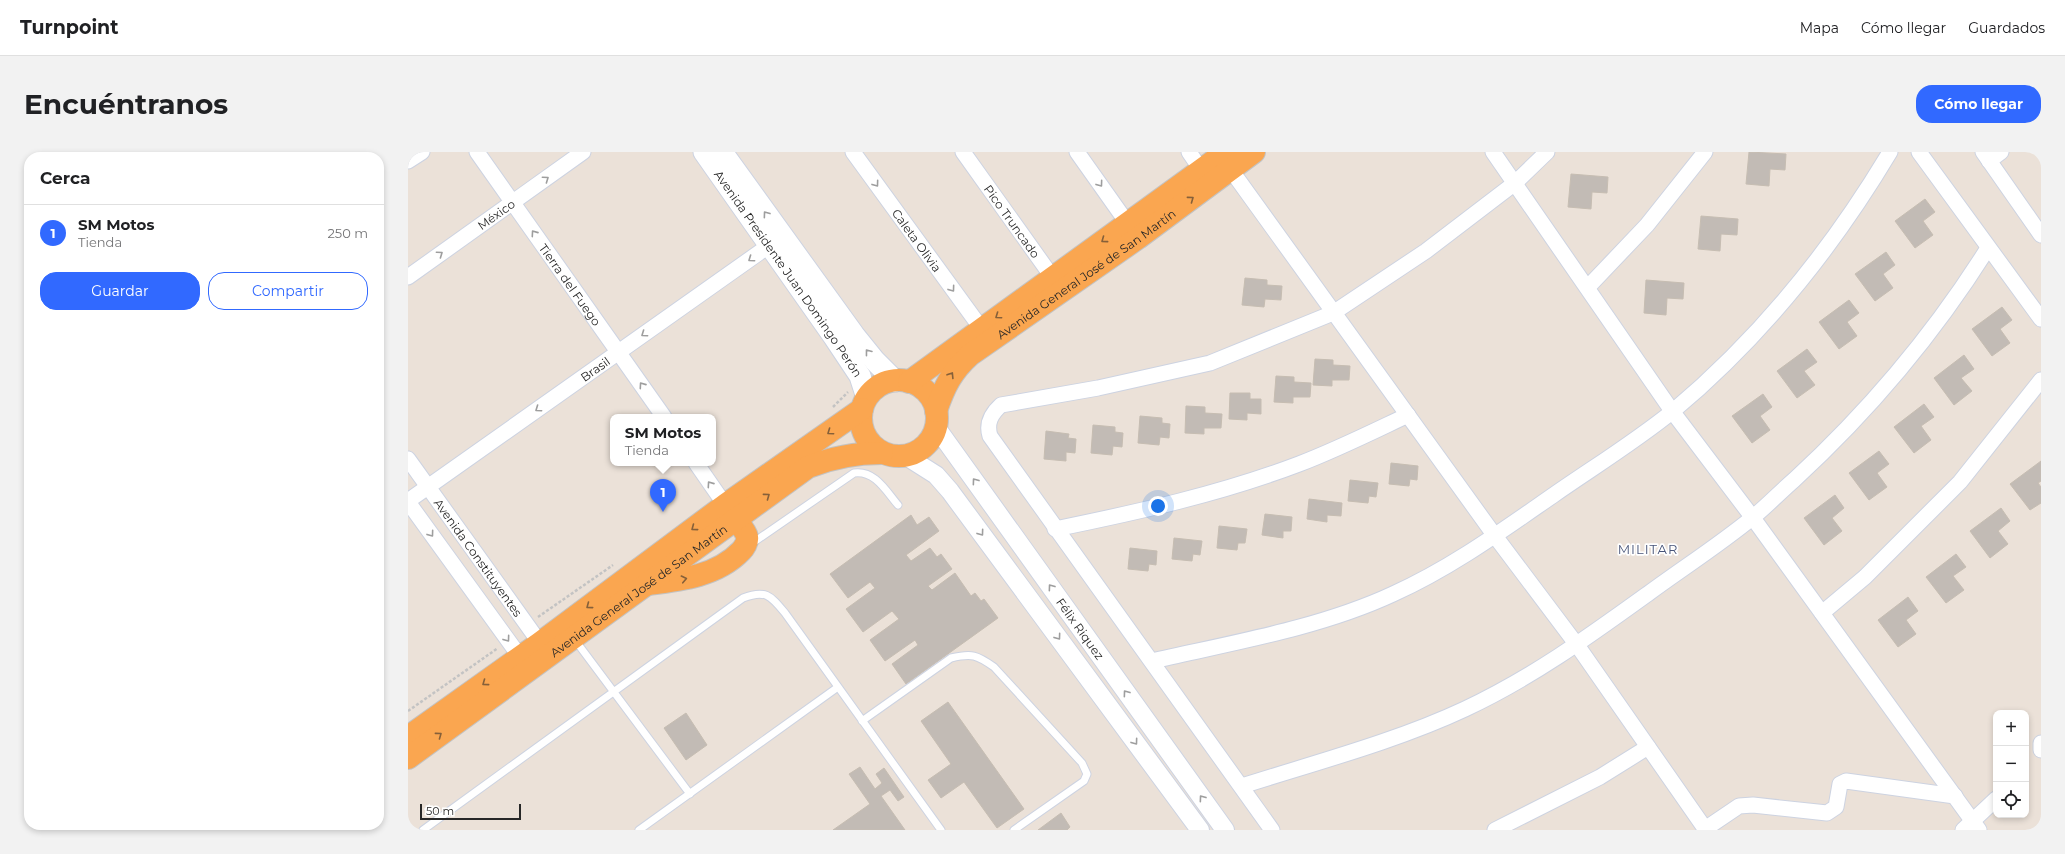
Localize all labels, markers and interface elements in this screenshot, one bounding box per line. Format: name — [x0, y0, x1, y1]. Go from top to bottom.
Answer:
text: Turnpoint — [20, 16, 119, 39]
text: Mapa — [1800, 19, 1839, 37]
text: Cómo llegar — [1861, 19, 1946, 37]
text: Guardados — [1968, 19, 2045, 37]
button: Cómo llegar — [1916, 85, 2041, 123]
text: Encuéntranos — [24, 87, 228, 121]
street label: Avenida Presidente Juan Domingo Perón — [712, 167, 866, 380]
text: Cerca — [40, 168, 90, 188]
one-way arrow — [541, 177, 548, 184]
one-way arrow — [871, 179, 878, 186]
one-way arrow — [1095, 179, 1102, 186]
street label: Pico Truncado — [981, 182, 1044, 261]
street label: México — [474, 196, 517, 233]
one-way arrow — [1186, 197, 1193, 204]
street label: Avenida General José de San Martín — [994, 205, 1178, 342]
street label: Caleta Olivia — [889, 206, 945, 275]
one-way arrow — [764, 211, 771, 218]
text: SM Motos — [78, 215, 154, 234]
text: 1 — [50, 225, 56, 241]
text: 250 m — [327, 225, 368, 241]
one-way arrow — [531, 230, 539, 237]
text: Tienda — [78, 234, 122, 250]
one-way arrow — [1101, 235, 1108, 242]
street label: Tierra del Fuego — [536, 240, 604, 328]
one-way arrow — [436, 251, 443, 259]
one-way arrow — [748, 254, 755, 261]
button: Guardar — [40, 272, 200, 310]
button: Compartir — [208, 272, 368, 310]
one-way arrow — [947, 285, 955, 292]
one-way arrow — [995, 311, 1002, 319]
one-way arrow — [642, 329, 649, 336]
one-way arrow — [866, 350, 873, 357]
street label: Brasil — [577, 353, 613, 384]
one-way arrow — [947, 372, 954, 379]
one-way arrow — [639, 382, 647, 389]
one-way arrow — [536, 404, 543, 411]
popup — [610, 414, 716, 466]
text: SM Motos — [625, 423, 701, 442]
one-way arrow — [827, 427, 834, 435]
text: Tienda — [625, 442, 669, 458]
pin: 1 — [650, 479, 676, 512]
one-way arrow — [973, 479, 980, 486]
one-way arrow — [707, 481, 715, 488]
one-way arrow — [762, 494, 769, 501]
street label: Avenida Constituyentes — [431, 495, 526, 619]
your location — [1148, 496, 1168, 516]
street label: Avenida General José de San Martín — [547, 521, 730, 660]
one-way arrow — [691, 523, 698, 530]
one-way arrow — [976, 528, 983, 535]
one-way arrow — [426, 530, 434, 537]
district label: MILITAR — [1618, 541, 1678, 557]
one-way arrow — [681, 575, 687, 583]
one-way arrow — [1048, 584, 1056, 591]
street label: Félix Riquez — [1053, 595, 1108, 662]
one-way arrow — [587, 601, 594, 608]
one-way arrow — [1053, 633, 1060, 640]
one-way arrow — [502, 635, 509, 642]
one-way arrow — [482, 678, 489, 685]
one-way arrow — [1124, 690, 1131, 697]
map controls — [1993, 710, 2029, 818]
button: + — [1993, 710, 2029, 746]
one-way arrow — [435, 733, 442, 740]
one-way arrow — [1130, 738, 1137, 745]
button: − — [1993, 746, 2029, 782]
button: locate — [1993, 782, 2029, 818]
one-way arrow — [1200, 796, 1207, 803]
scale bar — [420, 802, 521, 821]
text: 50 m — [426, 804, 454, 818]

